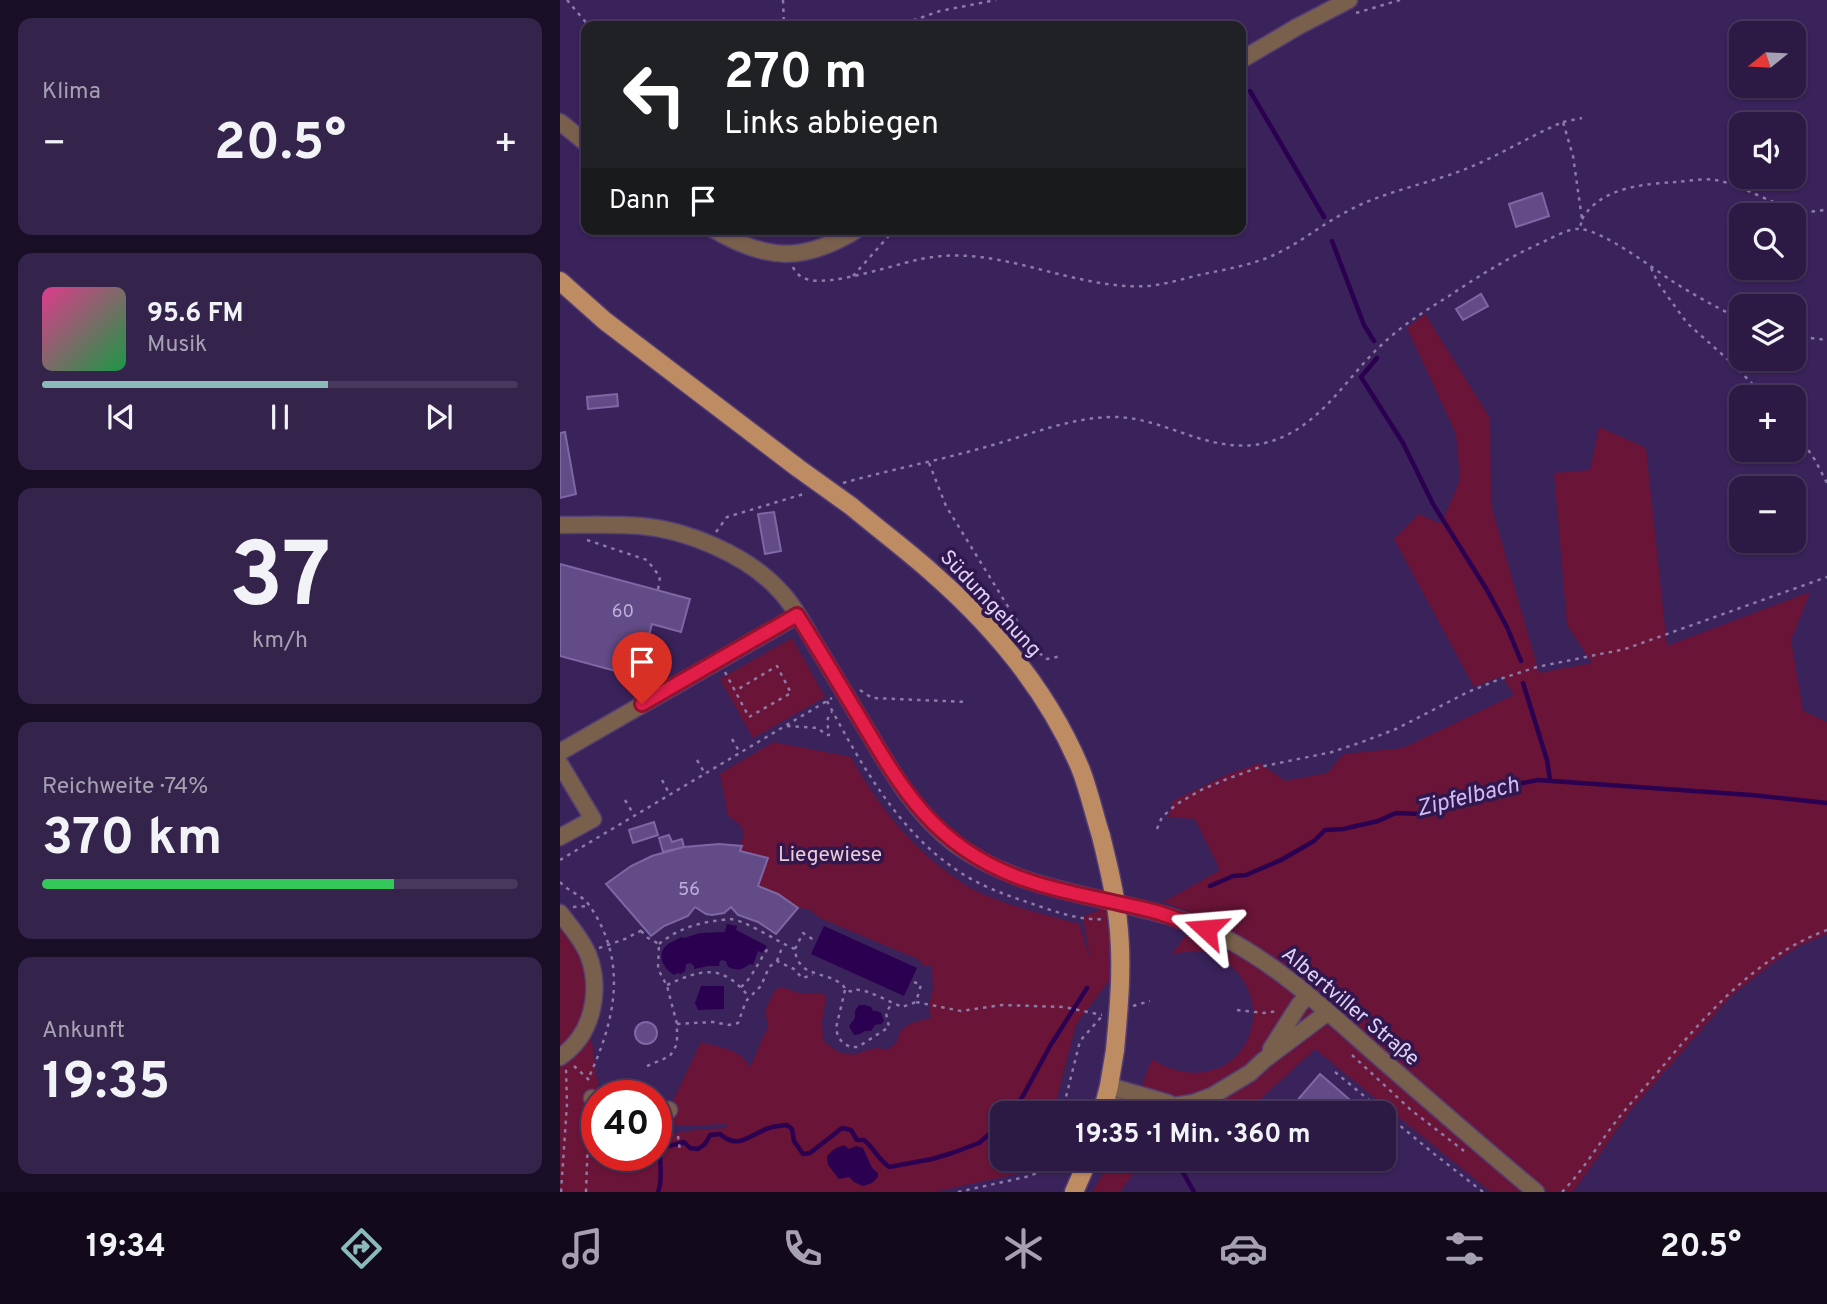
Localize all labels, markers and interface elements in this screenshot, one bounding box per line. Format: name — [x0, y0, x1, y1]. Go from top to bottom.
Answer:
north arrow — [1729, 21, 1806, 98]
map controls — [1729, 21, 1806, 553]
text: 270 m — [724, 44, 867, 106]
icon: left — [609, 49, 700, 140]
text: Klima — [42, 78, 101, 107]
text: Links abbiegen — [724, 105, 939, 145]
text: 20.5° — [214, 112, 346, 178]
button: sound — [1729, 112, 1806, 189]
text: − — [42, 121, 67, 170]
text: + — [493, 121, 518, 170]
icon: arrive — [684, 182, 722, 220]
text: Dann — [609, 185, 670, 218]
button: search — [1729, 203, 1806, 280]
button: layers — [1729, 294, 1806, 371]
text: 95.6 FM — [147, 298, 244, 331]
text: Musik — [147, 331, 207, 360]
button: + — [1729, 385, 1806, 462]
icon: previous — [102, 398, 140, 436]
icon: pause — [261, 398, 299, 436]
icon: next — [420, 398, 458, 436]
button: − — [1729, 476, 1806, 553]
text: 37 — [229, 524, 331, 639]
street label: Südumgehung — [933, 545, 1047, 663]
house number: 60 — [612, 601, 634, 624]
text: km/h — [252, 627, 308, 656]
pin — [612, 632, 672, 704]
icon: arrive — [623, 643, 661, 681]
water label: Zipfelbach — [1414, 771, 1523, 825]
text: Reichweite · 74% — [42, 773, 208, 802]
text: 370 km — [42, 807, 222, 873]
park label: Liegewiese — [778, 842, 882, 869]
house number: 56 — [678, 879, 700, 902]
position arrow — [1169, 892, 1243, 966]
street label: Albertviller Straße — [1275, 941, 1425, 1073]
text: Ankunft — [42, 1017, 125, 1046]
text: 19:35 — [42, 1051, 170, 1117]
speed limit sign: 40 — [581, 1080, 672, 1171]
text: 19:35 · 1 Min. · 360 m — [1075, 1119, 1311, 1152]
icon: directions — [337, 1224, 386, 1273]
icon: music — [558, 1224, 607, 1273]
icon: phone — [778, 1224, 827, 1273]
icon: climate — [999, 1224, 1048, 1273]
icon: car — [1219, 1224, 1268, 1273]
icon: filters — [1440, 1224, 1489, 1273]
text: 19:34 — [86, 1228, 166, 1268]
text: 20.5° — [1660, 1228, 1741, 1268]

